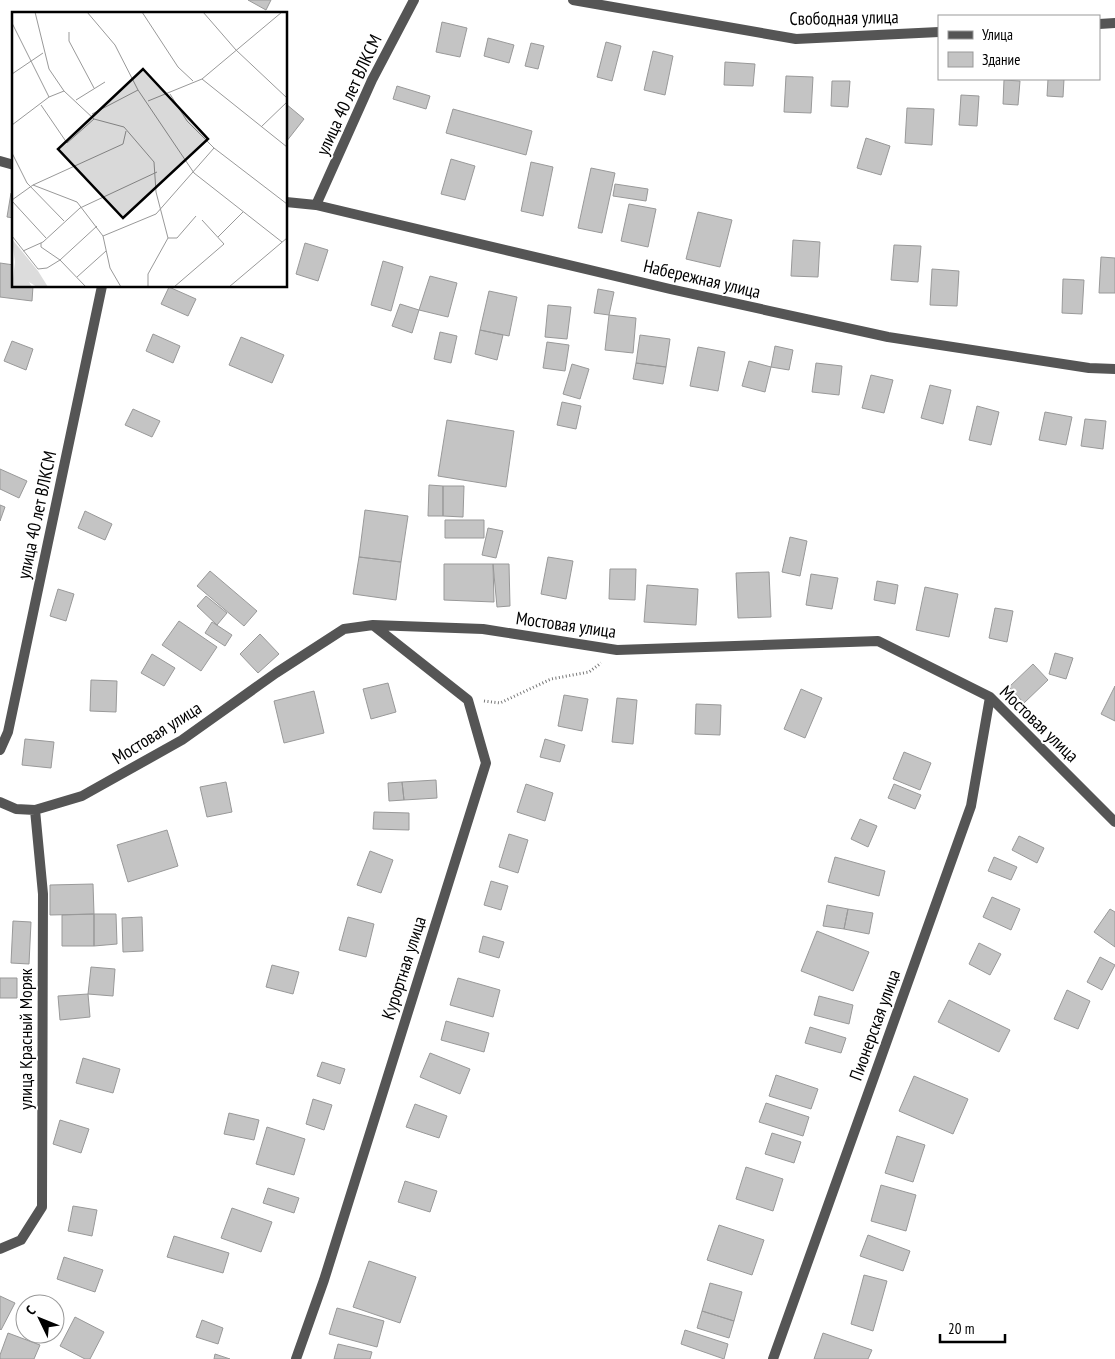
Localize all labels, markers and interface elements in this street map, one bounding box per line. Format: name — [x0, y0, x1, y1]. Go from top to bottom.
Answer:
street label: Свободная улица — [789, 5, 899, 30]
inset map — [12, 12, 288, 288]
legend — [938, 15, 1100, 80]
text: Улица — [982, 25, 1013, 44]
street label: улица 40 лет ВЛКСМ — [311, 31, 387, 159]
text: Здание — [982, 50, 1020, 69]
street label: Набережная улица — [641, 254, 763, 303]
street label: улица 40 лет ВЛКСМ — [12, 449, 61, 581]
street label: Мостовая улица — [515, 606, 618, 643]
street label: Мостовая улица — [995, 680, 1084, 767]
street label: Мостовая улица — [108, 696, 206, 769]
street label: Курортная улица — [376, 913, 431, 1022]
street label: Пионерская улица — [844, 966, 905, 1083]
street label: улица Красный Моряк — [14, 968, 37, 1110]
north arrow — [15, 1294, 65, 1344]
text: С — [22, 1301, 40, 1319]
scale bar — [940, 1312, 1005, 1344]
text: 20 m — [948, 1319, 974, 1338]

